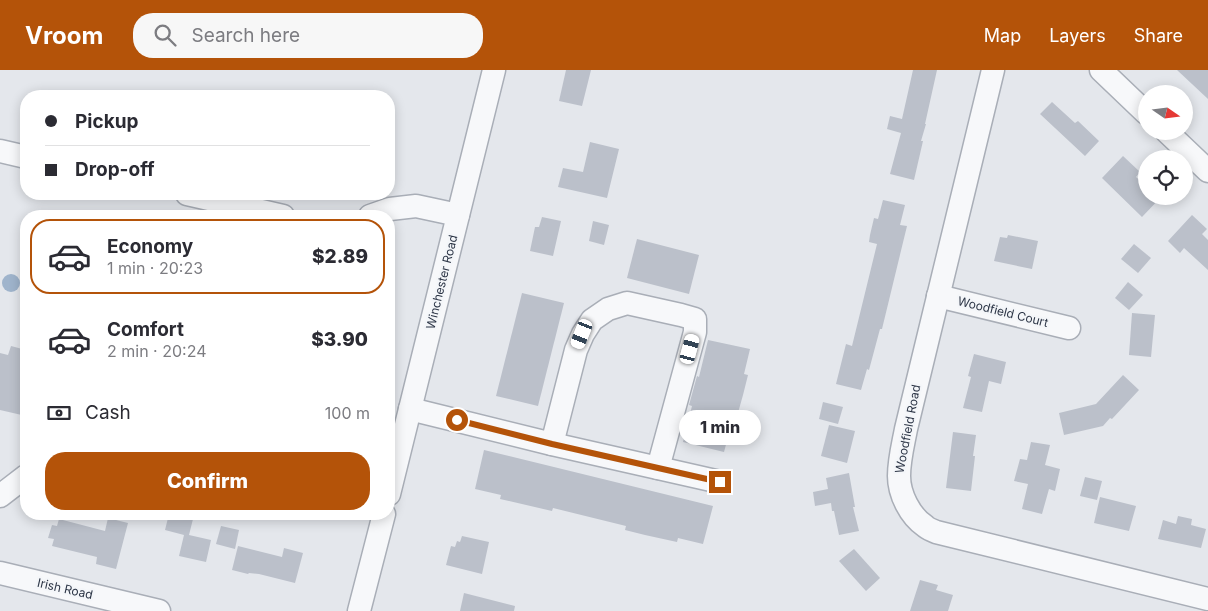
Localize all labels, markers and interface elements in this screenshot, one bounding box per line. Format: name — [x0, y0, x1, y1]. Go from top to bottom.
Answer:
search box — [133, 13, 483, 58]
text: Vroom — [25, 21, 103, 50]
icon: search — [151, 21, 179, 49]
text: Search here — [191, 24, 300, 47]
text: Map — [984, 25, 1021, 46]
text: Layers — [1049, 25, 1106, 46]
text: Share — [1134, 25, 1183, 46]
north arrow — [1138, 85, 1192, 140]
map controls — [1138, 85, 1193, 205]
text: Pickup — [75, 110, 138, 133]
button: locate — [1138, 150, 1193, 205]
text: Drop-off — [75, 158, 155, 181]
street label: Winchester Road — [423, 233, 460, 331]
icon: car — [47, 234, 92, 279]
text: Economy — [107, 235, 193, 258]
text: $2.89 — [312, 245, 368, 268]
text: 1 min · 20:23 — [107, 258, 203, 278]
street label: Woodfield Court — [956, 293, 1050, 330]
icon: car — [47, 317, 92, 362]
car — [569, 317, 594, 351]
text: Comfort — [107, 318, 184, 341]
text: $3.90 — [311, 328, 368, 351]
car — [678, 333, 701, 365]
text: 2 min · 20:24 — [107, 341, 207, 361]
street label: Woodfield Road — [892, 383, 923, 474]
icon: cash — [45, 399, 73, 427]
text: Cash — [85, 401, 131, 424]
text: 100 m — [325, 403, 370, 423]
route start — [446, 409, 468, 431]
callout: 1 min — [679, 410, 761, 444]
text: 1 min — [700, 417, 740, 437]
button: Confirm — [45, 452, 370, 510]
route end — [709, 471, 731, 493]
street label: Irish Road — [36, 575, 94, 602]

